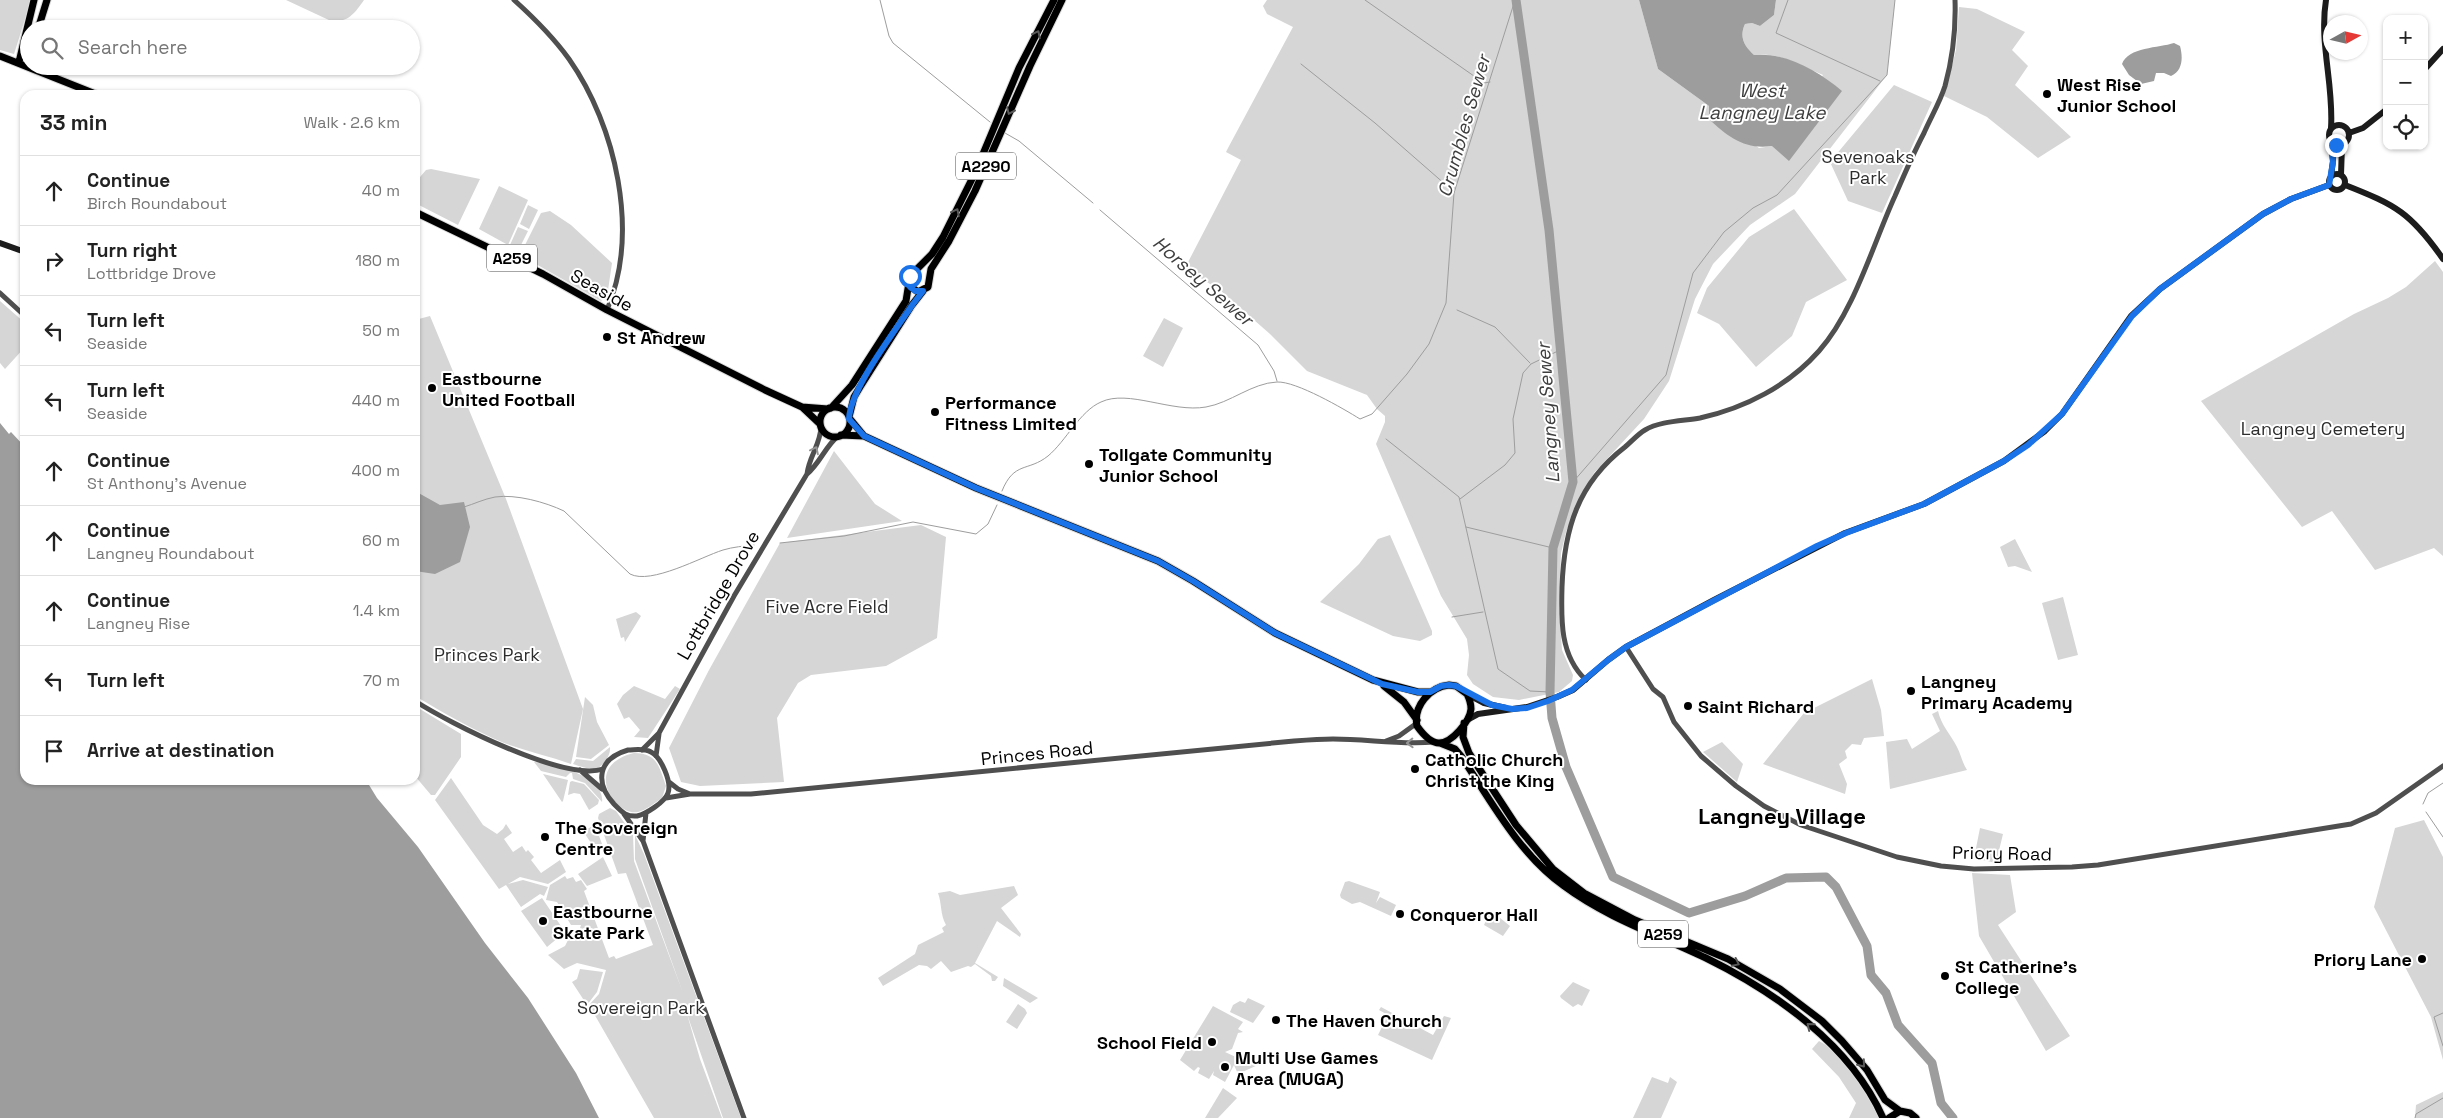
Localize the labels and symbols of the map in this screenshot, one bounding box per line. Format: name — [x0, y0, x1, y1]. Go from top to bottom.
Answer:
north arrow — [2323, 15, 2368, 60]
one-way arrow — [1031, 30, 1041, 39]
water label: Crumbles Sewer — [1432, 50, 1497, 200]
place label: West Rise Junior School — [2057, 73, 2176, 117]
water label: West Langney Lake — [1699, 78, 1826, 125]
marker: West Rise Junior School — [2041, 88, 2053, 100]
one-way arrow — [1006, 106, 1017, 115]
route end — [2325, 134, 2348, 157]
park label: Sevenoaks Park — [1822, 145, 1914, 189]
road number: A2290 — [956, 153, 1016, 180]
one-way arrow — [950, 208, 960, 217]
water label: Horsey Sewer — [1148, 231, 1260, 333]
road number: A259 — [487, 244, 537, 272]
street label: Seaside — [567, 263, 637, 317]
route start — [899, 265, 922, 288]
place label: St Andrew — [617, 326, 706, 349]
marker: St Andrew — [601, 331, 613, 343]
water label: Langney Sewer — [1530, 340, 1565, 484]
place label: Eastbourne United Football — [442, 367, 575, 411]
marker: Eastbourne United Football — [426, 382, 438, 394]
place label: Performance Fitness Limited — [945, 391, 1077, 435]
marker: Performance Fitness Limited — [929, 406, 941, 418]
park label: Langney Cemetery — [2241, 417, 2405, 440]
place label: Tollgate Community Junior School — [1099, 443, 1272, 487]
one-way arrow — [809, 446, 819, 455]
marker: Tollgate Community Junior School — [1083, 458, 1095, 470]
street label: Lottbridge Drove — [672, 526, 764, 664]
park label: Five Acre Field — [765, 595, 889, 618]
park label: Princes Park — [434, 643, 540, 666]
place label: Langney Primary Academy — [1921, 670, 2073, 714]
marker: Langney Primary Academy — [1905, 685, 1917, 697]
place label: Saint Richard — [1698, 695, 1814, 718]
marker: Saint Richard — [1682, 700, 1694, 712]
street label: Princes Road — [980, 736, 1094, 770]
one-way arrow — [1406, 738, 1414, 749]
place label: Catholic Church Christ the King — [1425, 748, 1563, 792]
marker: Catholic Church Christ the King — [1409, 763, 1421, 775]
district label: Langney Village — [1698, 802, 1866, 830]
place label: The Sovereign Centre — [555, 816, 678, 860]
marker: The Sovereign Centre — [539, 831, 551, 843]
street label: Priory Road — [1952, 841, 2052, 865]
place label: Eastbourne Skate Park — [553, 900, 653, 944]
place label: Conqueror Hall — [1410, 903, 1538, 926]
marker: Conqueror Hall — [1394, 908, 1406, 920]
marker: Eastbourne Skate Park — [537, 915, 549, 927]
road number: A259 — [1638, 921, 1688, 948]
place label: Priory Lane — [2314, 948, 2412, 971]
marker: Priory Lane — [2416, 953, 2428, 965]
place label: St Catherine's College — [1955, 955, 2077, 999]
one-way arrow — [1731, 957, 1740, 968]
marker: St Catherine's College — [1939, 970, 1951, 982]
park label: Sovereign Park — [577, 996, 705, 1019]
place label: The Haven Church — [1286, 1009, 1442, 1032]
marker: The Haven Church — [1270, 1014, 1282, 1026]
one-way arrow — [1806, 1023, 1815, 1032]
place label: School Field — [1097, 1031, 1202, 1054]
marker: School Field — [1206, 1036, 1218, 1048]
place label: Multi Use Games Area (MUGA) — [1235, 1046, 1378, 1090]
one-way arrow — [1857, 1058, 1866, 1067]
marker: Multi Use Games Area (MUGA) — [1219, 1061, 1231, 1073]

